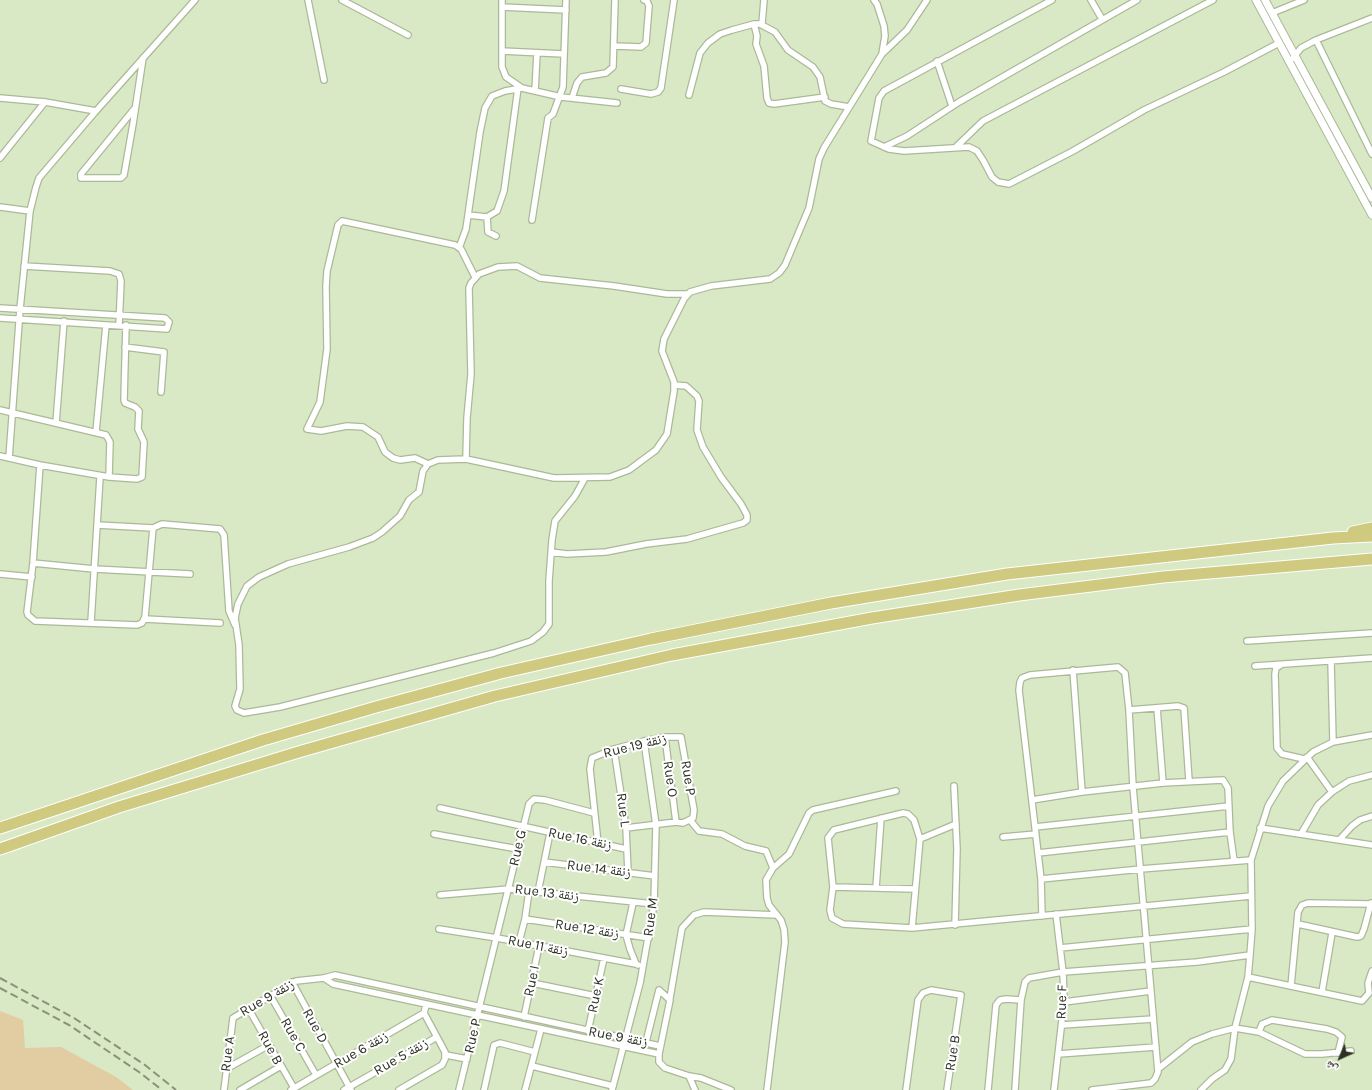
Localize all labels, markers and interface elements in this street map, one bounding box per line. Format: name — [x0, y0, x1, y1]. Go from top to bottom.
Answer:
street label: Rue 19 زنقة — [602, 730, 668, 762]
street label: Rue P — [677, 759, 699, 797]
street label: Rue O — [659, 760, 681, 798]
street label: Rue L — [613, 792, 633, 828]
street label: Rue 16 زنقة — [547, 824, 613, 854]
street label: Rue G — [506, 828, 530, 868]
street label: Rue 14 زنقة — [566, 857, 632, 881]
street label: Rue 13 زنقة — [514, 881, 580, 905]
street label: Rue M — [640, 896, 662, 938]
street label: Rue 12 زنقة — [554, 916, 620, 942]
street label: Rue 11 زنقة — [506, 932, 570, 960]
street label: Rue I — [521, 964, 543, 998]
street label: Rue 9 زنقة — [237, 976, 297, 1020]
street label: Rue K — [584, 976, 608, 1014]
street label: Rue F — [1053, 984, 1071, 1020]
street label: Rue D — [299, 1006, 331, 1046]
street label: Rue C — [277, 1015, 309, 1055]
street label: Rue P — [461, 1017, 485, 1055]
street label: Rue 9 زنقة — [587, 1023, 649, 1051]
street label: Rue B — [254, 1028, 286, 1068]
street label: Rue 6 زنقة — [331, 1028, 391, 1072]
street label: Rue B — [942, 1034, 964, 1072]
street label: Rue A — [217, 1035, 239, 1073]
street label: Rue 5 زنقة — [371, 1035, 431, 1079]
north arrow — [1320, 1038, 1360, 1078]
text: ش — [1323, 1058, 1340, 1076]

